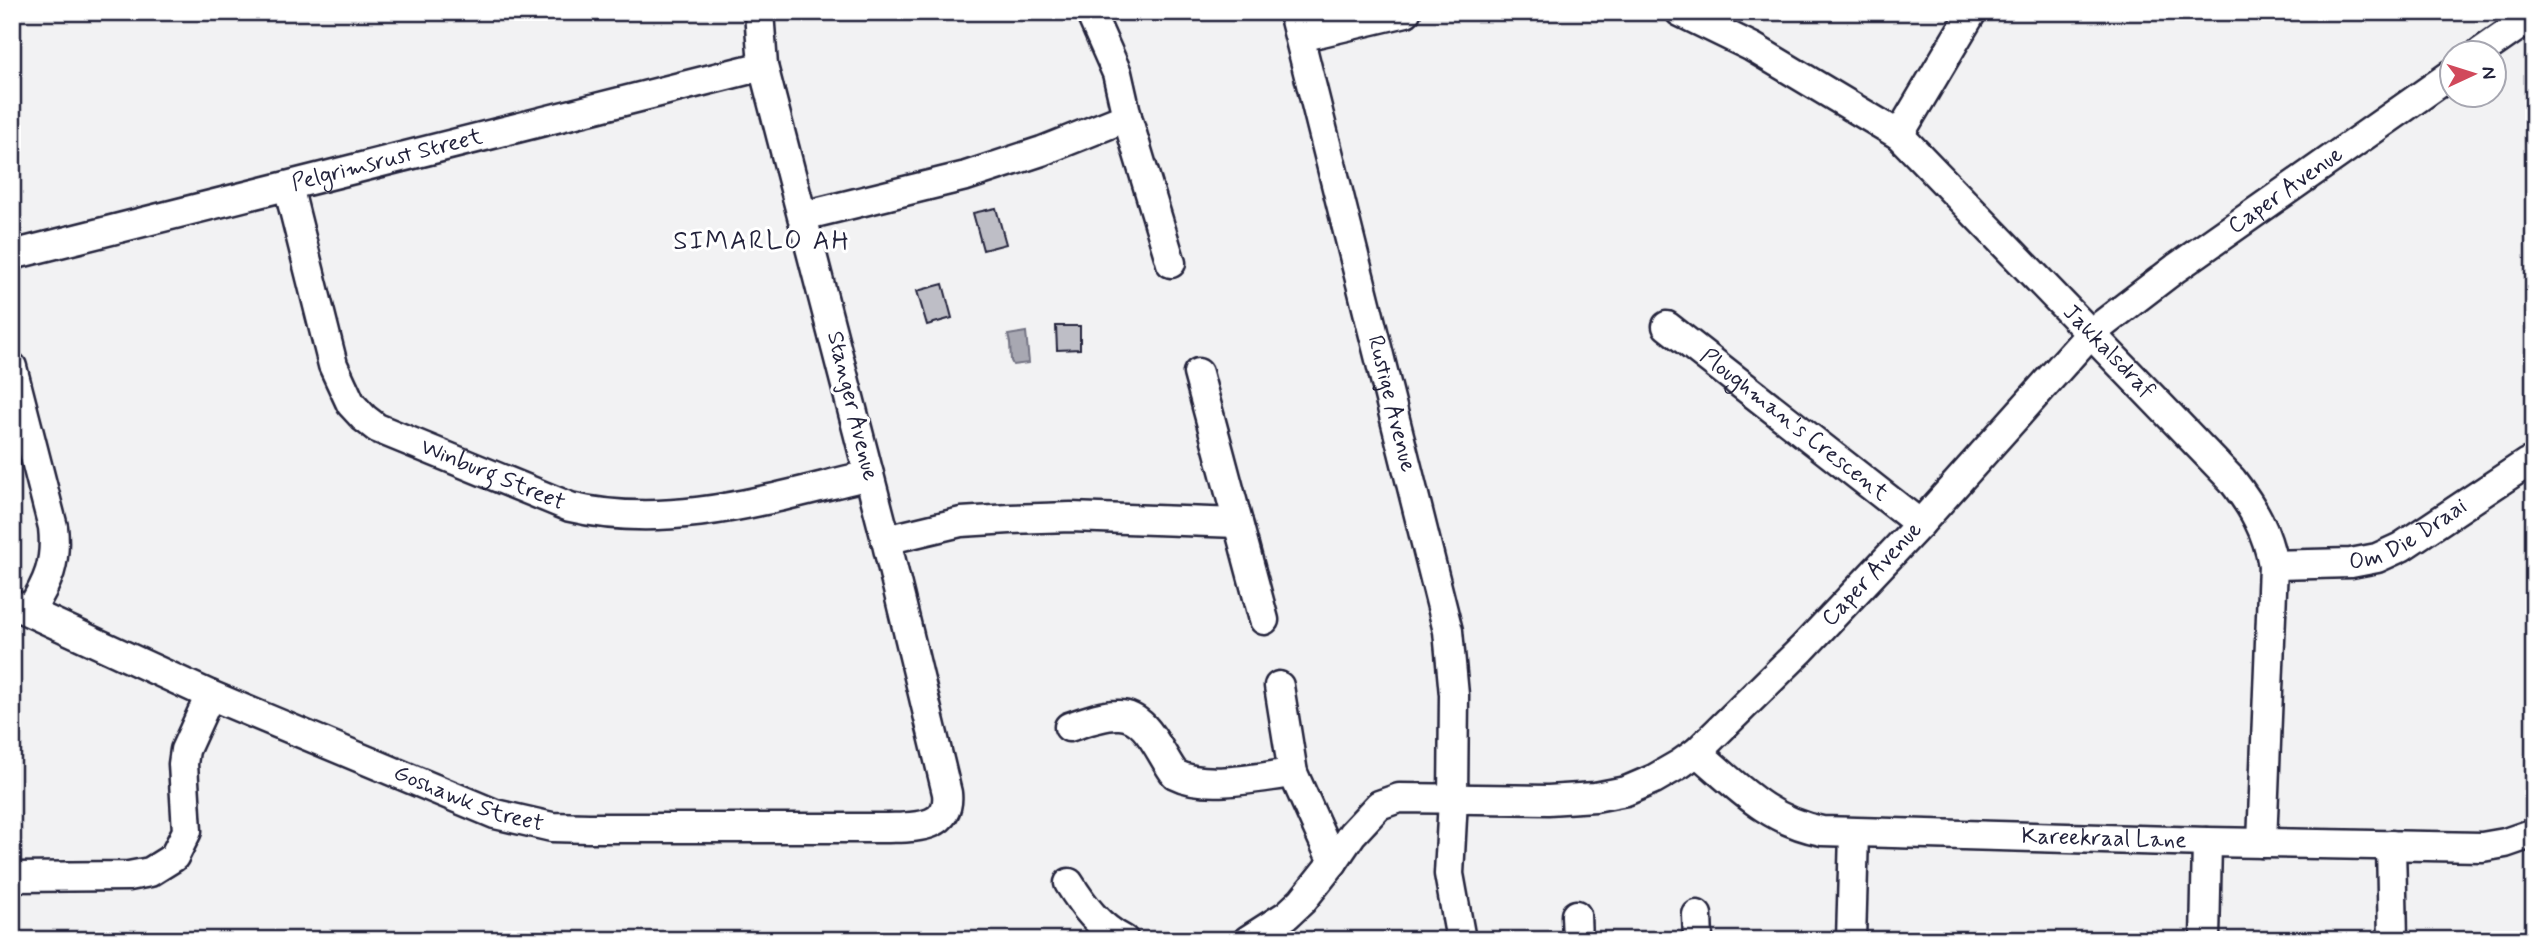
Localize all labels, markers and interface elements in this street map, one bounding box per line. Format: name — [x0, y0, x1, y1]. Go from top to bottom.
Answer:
north arrow — [2438, 38, 2508, 108]
text: N — [2476, 66, 2501, 80]
street label: Pelgrimsrust Street — [289, 122, 486, 199]
street label: Caper Avenue — [2223, 140, 2349, 242]
district label: SIMARLO AH — [673, 225, 851, 259]
street label: Jakkalsdraf — [2056, 298, 2161, 406]
street label: Stanger Avenue — [819, 328, 885, 484]
street label: Rustige Avenue — [1360, 332, 1423, 475]
street label: Ploughman's Crescent — [1693, 342, 1895, 509]
street label: Winburg Street — [416, 432, 570, 518]
street label: Om Die Draai — [2347, 492, 2473, 578]
street label: Caper Avenue — [1816, 515, 1929, 633]
street label: Goshawk Street — [389, 758, 547, 840]
street label: Kareekraal Lane — [2021, 822, 2187, 856]

